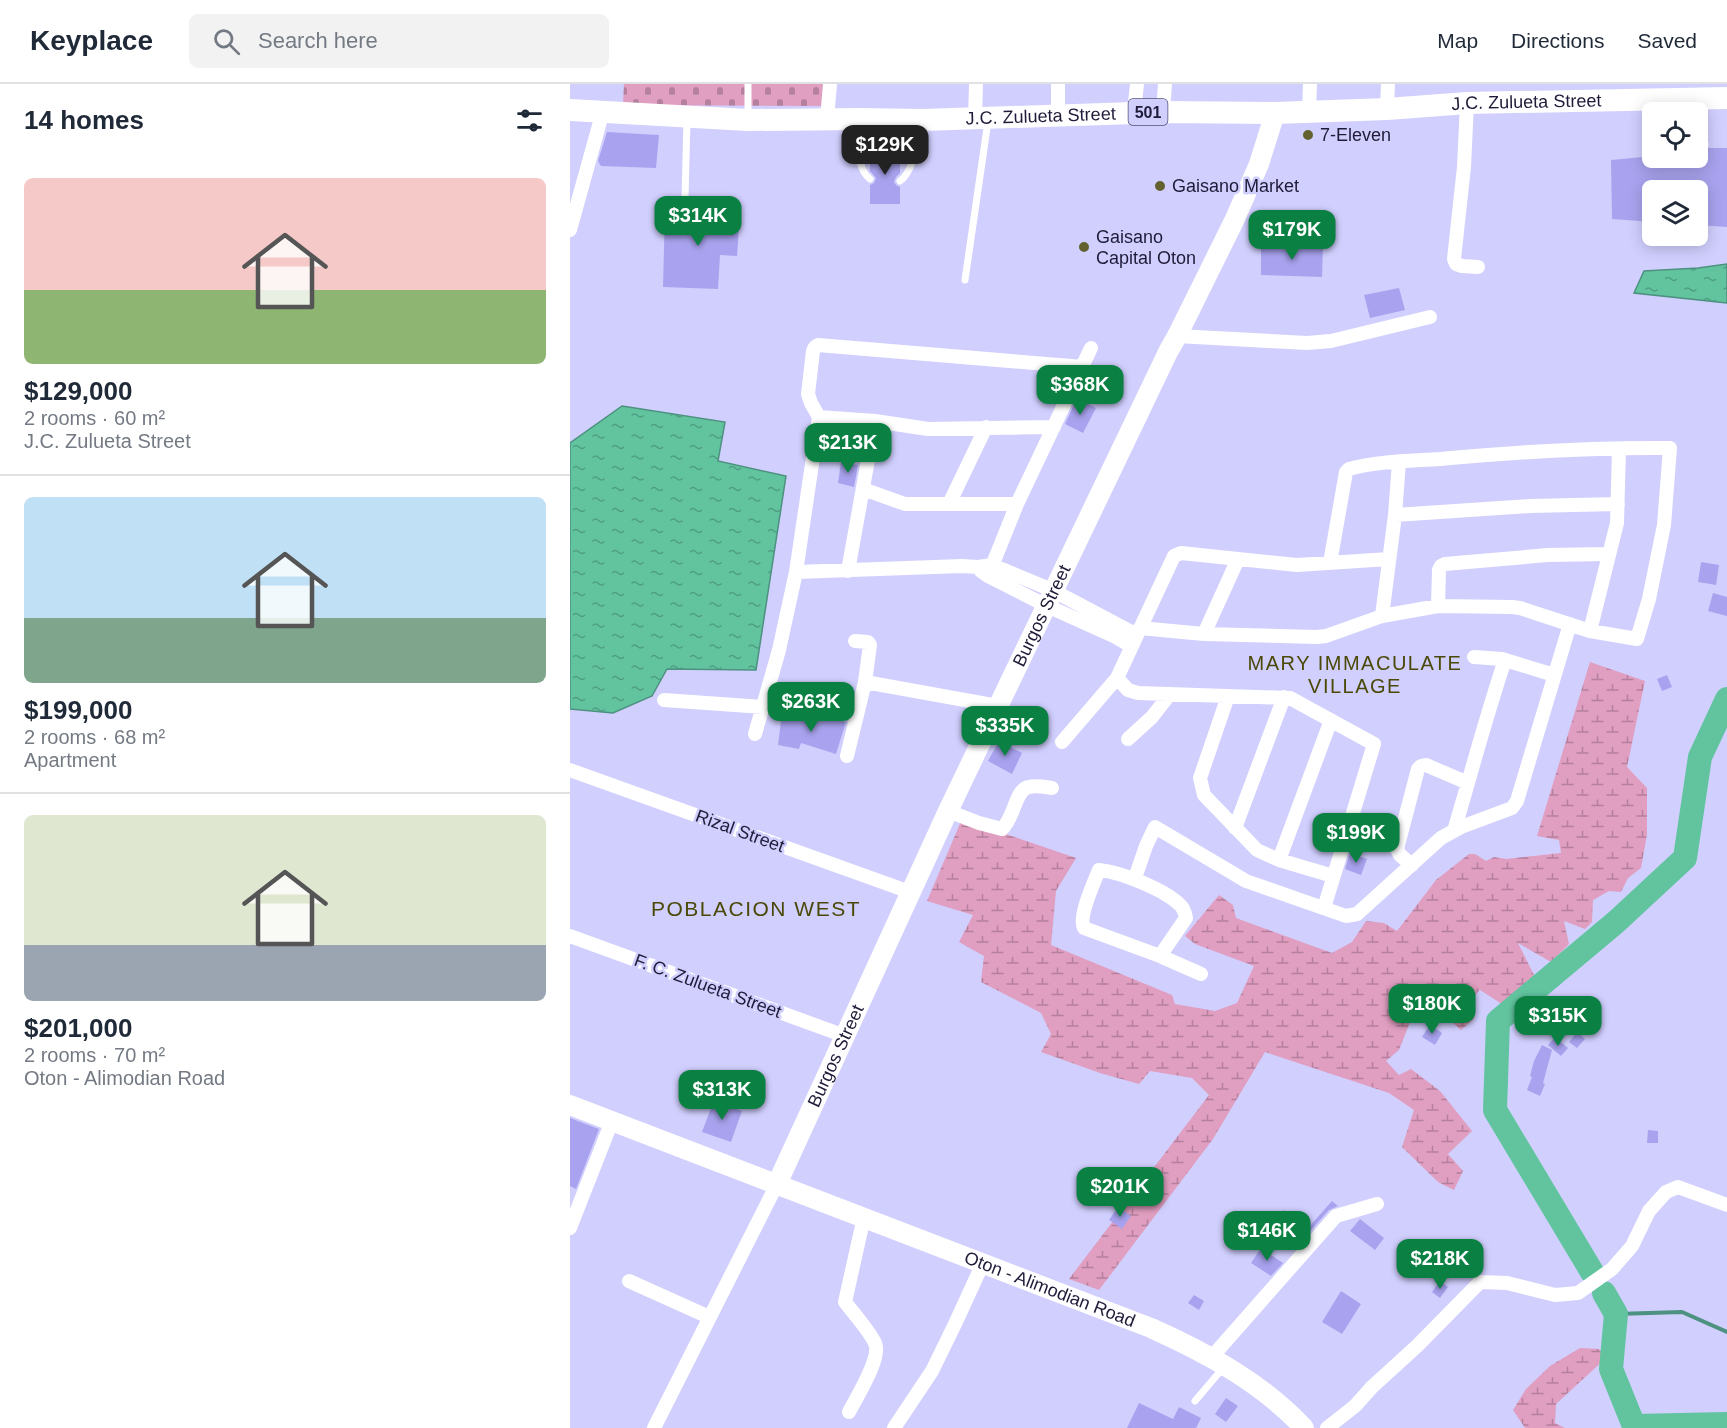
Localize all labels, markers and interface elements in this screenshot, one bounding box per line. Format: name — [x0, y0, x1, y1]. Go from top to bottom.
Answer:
search box — [189, 14, 609, 68]
text: Keyplace — [30, 25, 153, 56]
icon: search — [210, 25, 243, 58]
text: Search here — [258, 28, 378, 53]
text: Map — [1437, 29, 1478, 52]
text: Directions — [1511, 29, 1604, 52]
text: Saved — [1637, 29, 1697, 52]
street label: J.C. Zulueta Street — [1450, 90, 1602, 114]
road number: 501 — [1128, 99, 1168, 125]
map controls — [1642, 102, 1708, 246]
button: locate — [1642, 102, 1708, 168]
icon: filters — [513, 104, 546, 137]
street label: J.C. Zulueta Street — [965, 104, 1116, 129]
text: 14 homes — [24, 105, 144, 135]
pin: $129K — [843, 125, 927, 176]
place label: 7-Eleven — [1320, 125, 1391, 145]
marker: 7-Eleven — [1301, 128, 1315, 142]
text: $129K — [856, 133, 914, 155]
place label: Gaisano Market — [1172, 176, 1299, 196]
marker: Gaisano Market — [1153, 179, 1167, 193]
button: layers — [1642, 180, 1708, 246]
pin: $314K — [656, 196, 740, 247]
text: $314K — [669, 204, 727, 226]
pin: $179K — [1250, 210, 1334, 261]
icon: home — [231, 217, 339, 325]
text: $179K — [1263, 218, 1321, 240]
place label: Gaisano Capital Oton — [1096, 227, 1196, 268]
marker: Gaisano Capital Oton — [1077, 240, 1091, 254]
pin: $368K — [1038, 365, 1122, 416]
text: $368K — [1051, 373, 1109, 395]
text: $129,000 — [24, 376, 132, 406]
text: 2 rooms · 60 m² — [24, 407, 165, 429]
pin: $213K — [806, 423, 890, 474]
text: J.C. Zulueta Street — [24, 430, 191, 452]
text: $213K — [819, 431, 877, 453]
icon: home — [231, 536, 339, 644]
street label: Burgos Street — [1009, 562, 1074, 670]
district label: MARY IMMACULATE VILLAGE — [1248, 652, 1462, 697]
pin: $263K — [769, 682, 853, 733]
text: $263K — [782, 690, 840, 712]
text: $199,000 — [24, 695, 132, 725]
pin: $335K — [963, 706, 1047, 757]
text: $335K — [976, 714, 1034, 736]
text: 2 rooms · 68 m² — [24, 726, 165, 748]
text: Apartment — [24, 749, 116, 771]
street label: Rizal Street — [693, 806, 787, 856]
pin: $199K — [1314, 813, 1398, 864]
text: $199K — [1327, 821, 1385, 843]
icon: home — [231, 854, 339, 962]
district label: POBLACION WEST — [651, 897, 861, 920]
street label: F. C. Zulueta Street — [632, 950, 784, 1022]
pin: $180K — [1390, 984, 1474, 1035]
text: $180K — [1403, 992, 1461, 1014]
pin: $315K — [1516, 996, 1600, 1047]
street label: Burgos Street — [804, 1002, 868, 1110]
text: $315K — [1529, 1004, 1587, 1026]
text: $201,000 — [24, 1013, 132, 1043]
text: 2 rooms · 70 m² — [24, 1044, 165, 1066]
text: Oton - Alimodian Road — [24, 1067, 225, 1089]
pin: $313K — [680, 1070, 764, 1121]
text: $313K — [693, 1078, 751, 1100]
pin: $201K — [1078, 1167, 1162, 1218]
text: $201K — [1091, 1175, 1149, 1197]
pin: $146K — [1225, 1211, 1309, 1262]
text: $146K — [1238, 1219, 1296, 1241]
pin: $218K — [1398, 1239, 1482, 1290]
street label: Oton - Alimodian Road — [962, 1247, 1138, 1331]
text: $218K — [1411, 1247, 1469, 1269]

